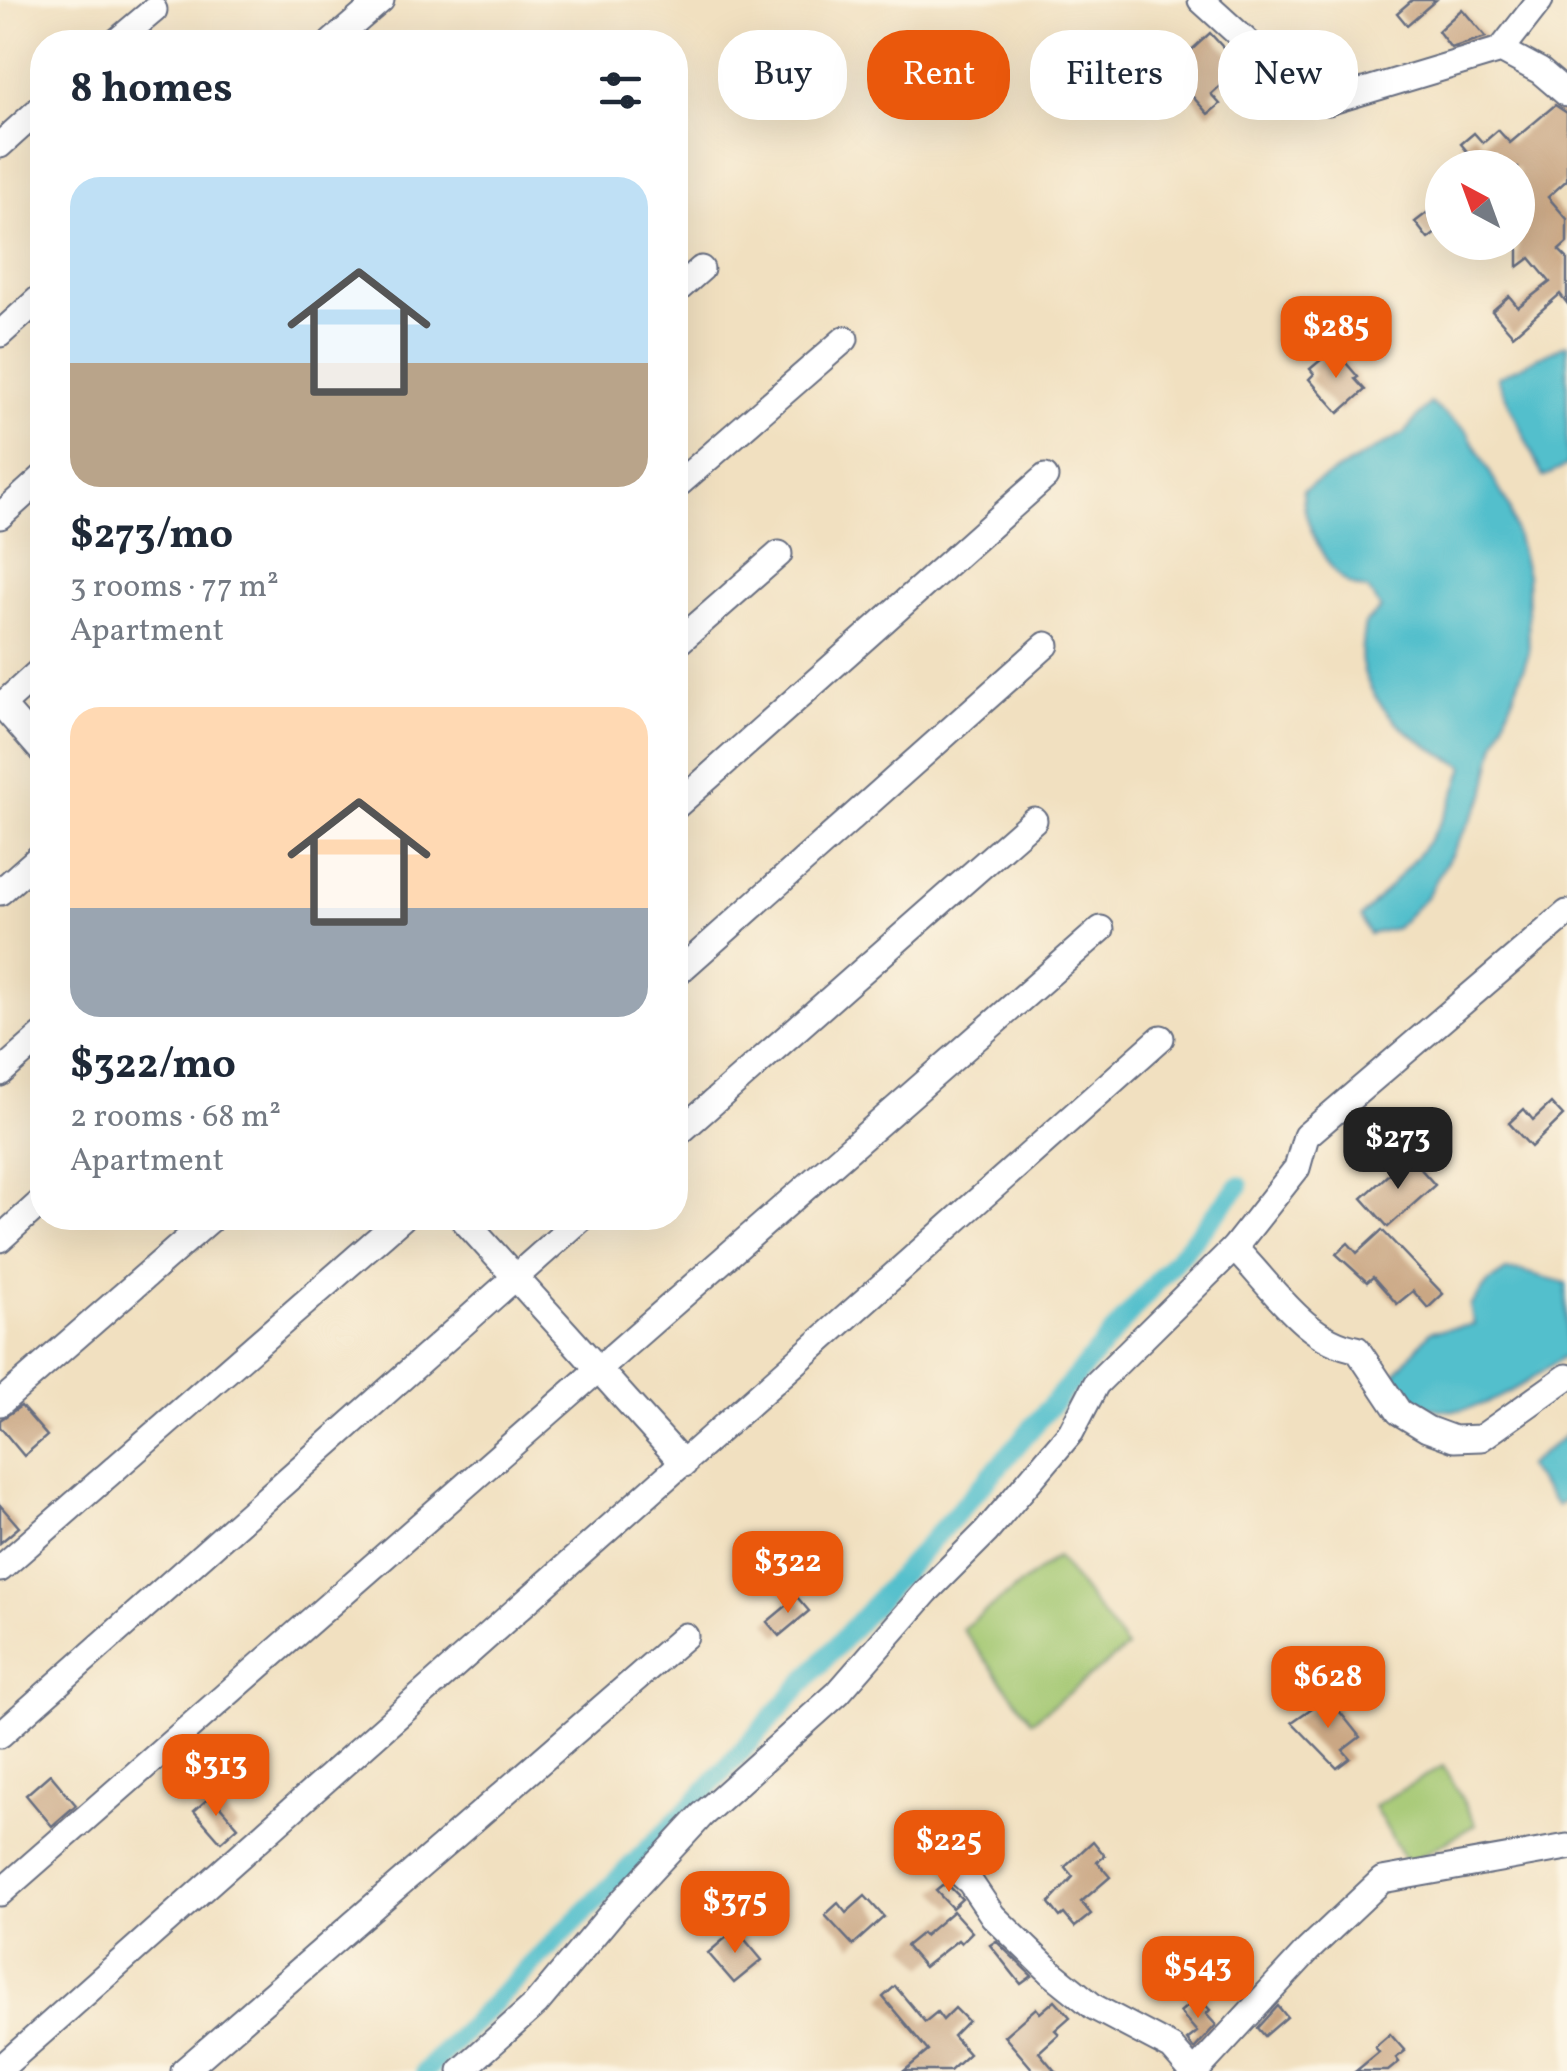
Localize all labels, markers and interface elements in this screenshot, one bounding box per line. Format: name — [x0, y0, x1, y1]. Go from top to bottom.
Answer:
chip: Buy — [718, 30, 847, 120]
chip: Rent — [867, 30, 1010, 120]
chip: Filters — [1030, 30, 1198, 120]
chip: New — [1218, 30, 1358, 120]
text: 8 homes — [70, 61, 233, 120]
icon: filters — [593, 63, 648, 118]
north arrow — [1425, 150, 1535, 260]
map controls — [1425, 150, 1535, 260]
icon: home — [269, 242, 449, 422]
pin: $285 — [1277, 296, 1395, 381]
text: $285 — [1303, 306, 1369, 350]
text: $273/mo — [70, 507, 233, 566]
text: 3 rooms · 77 m² — [70, 566, 279, 610]
text: Apartment — [70, 610, 224, 654]
icon: home — [269, 772, 449, 952]
text: $322/mo — [70, 1037, 236, 1096]
text: 2 rooms · 68 m² — [70, 1096, 281, 1140]
pin: $273 — [1339, 1107, 1457, 1192]
text: $273 — [1365, 1117, 1431, 1161]
text: Apartment — [70, 1140, 224, 1184]
pin: $322 — [729, 1531, 847, 1616]
text: $322 — [754, 1541, 822, 1585]
pin: $628 — [1269, 1646, 1387, 1731]
text: $628 — [1293, 1656, 1363, 1700]
pin: $313 — [157, 1734, 275, 1819]
text: $313 — [184, 1744, 248, 1788]
pin: $225 — [890, 1810, 1008, 1895]
text: $225 — [916, 1820, 982, 1864]
pin: $375 — [676, 1871, 794, 1956]
text: $375 — [703, 1881, 767, 1925]
pin: $543 — [1139, 1936, 1257, 2021]
text: $543 — [1164, 1946, 1232, 1990]

